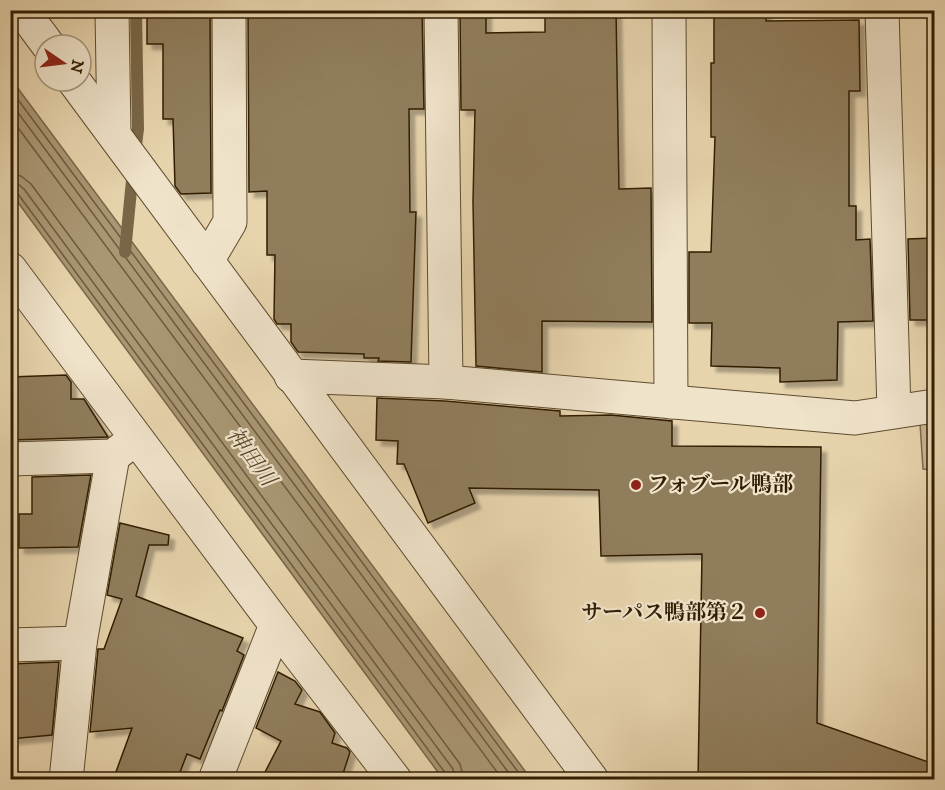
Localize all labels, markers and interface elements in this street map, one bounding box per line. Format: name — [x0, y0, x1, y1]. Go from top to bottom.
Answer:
north arrow — [33, 33, 93, 93]
text: N — [65, 58, 88, 75]
water label: 神田川 — [221, 422, 282, 493]
place label: フォブール鴨部 — [648, 472, 793, 498]
marker: フォブール鴨部 — [629, 478, 643, 492]
place label: サーパス鴨部第２ — [581, 600, 748, 626]
marker: サーパス鴨部第２ — [753, 606, 767, 620]

